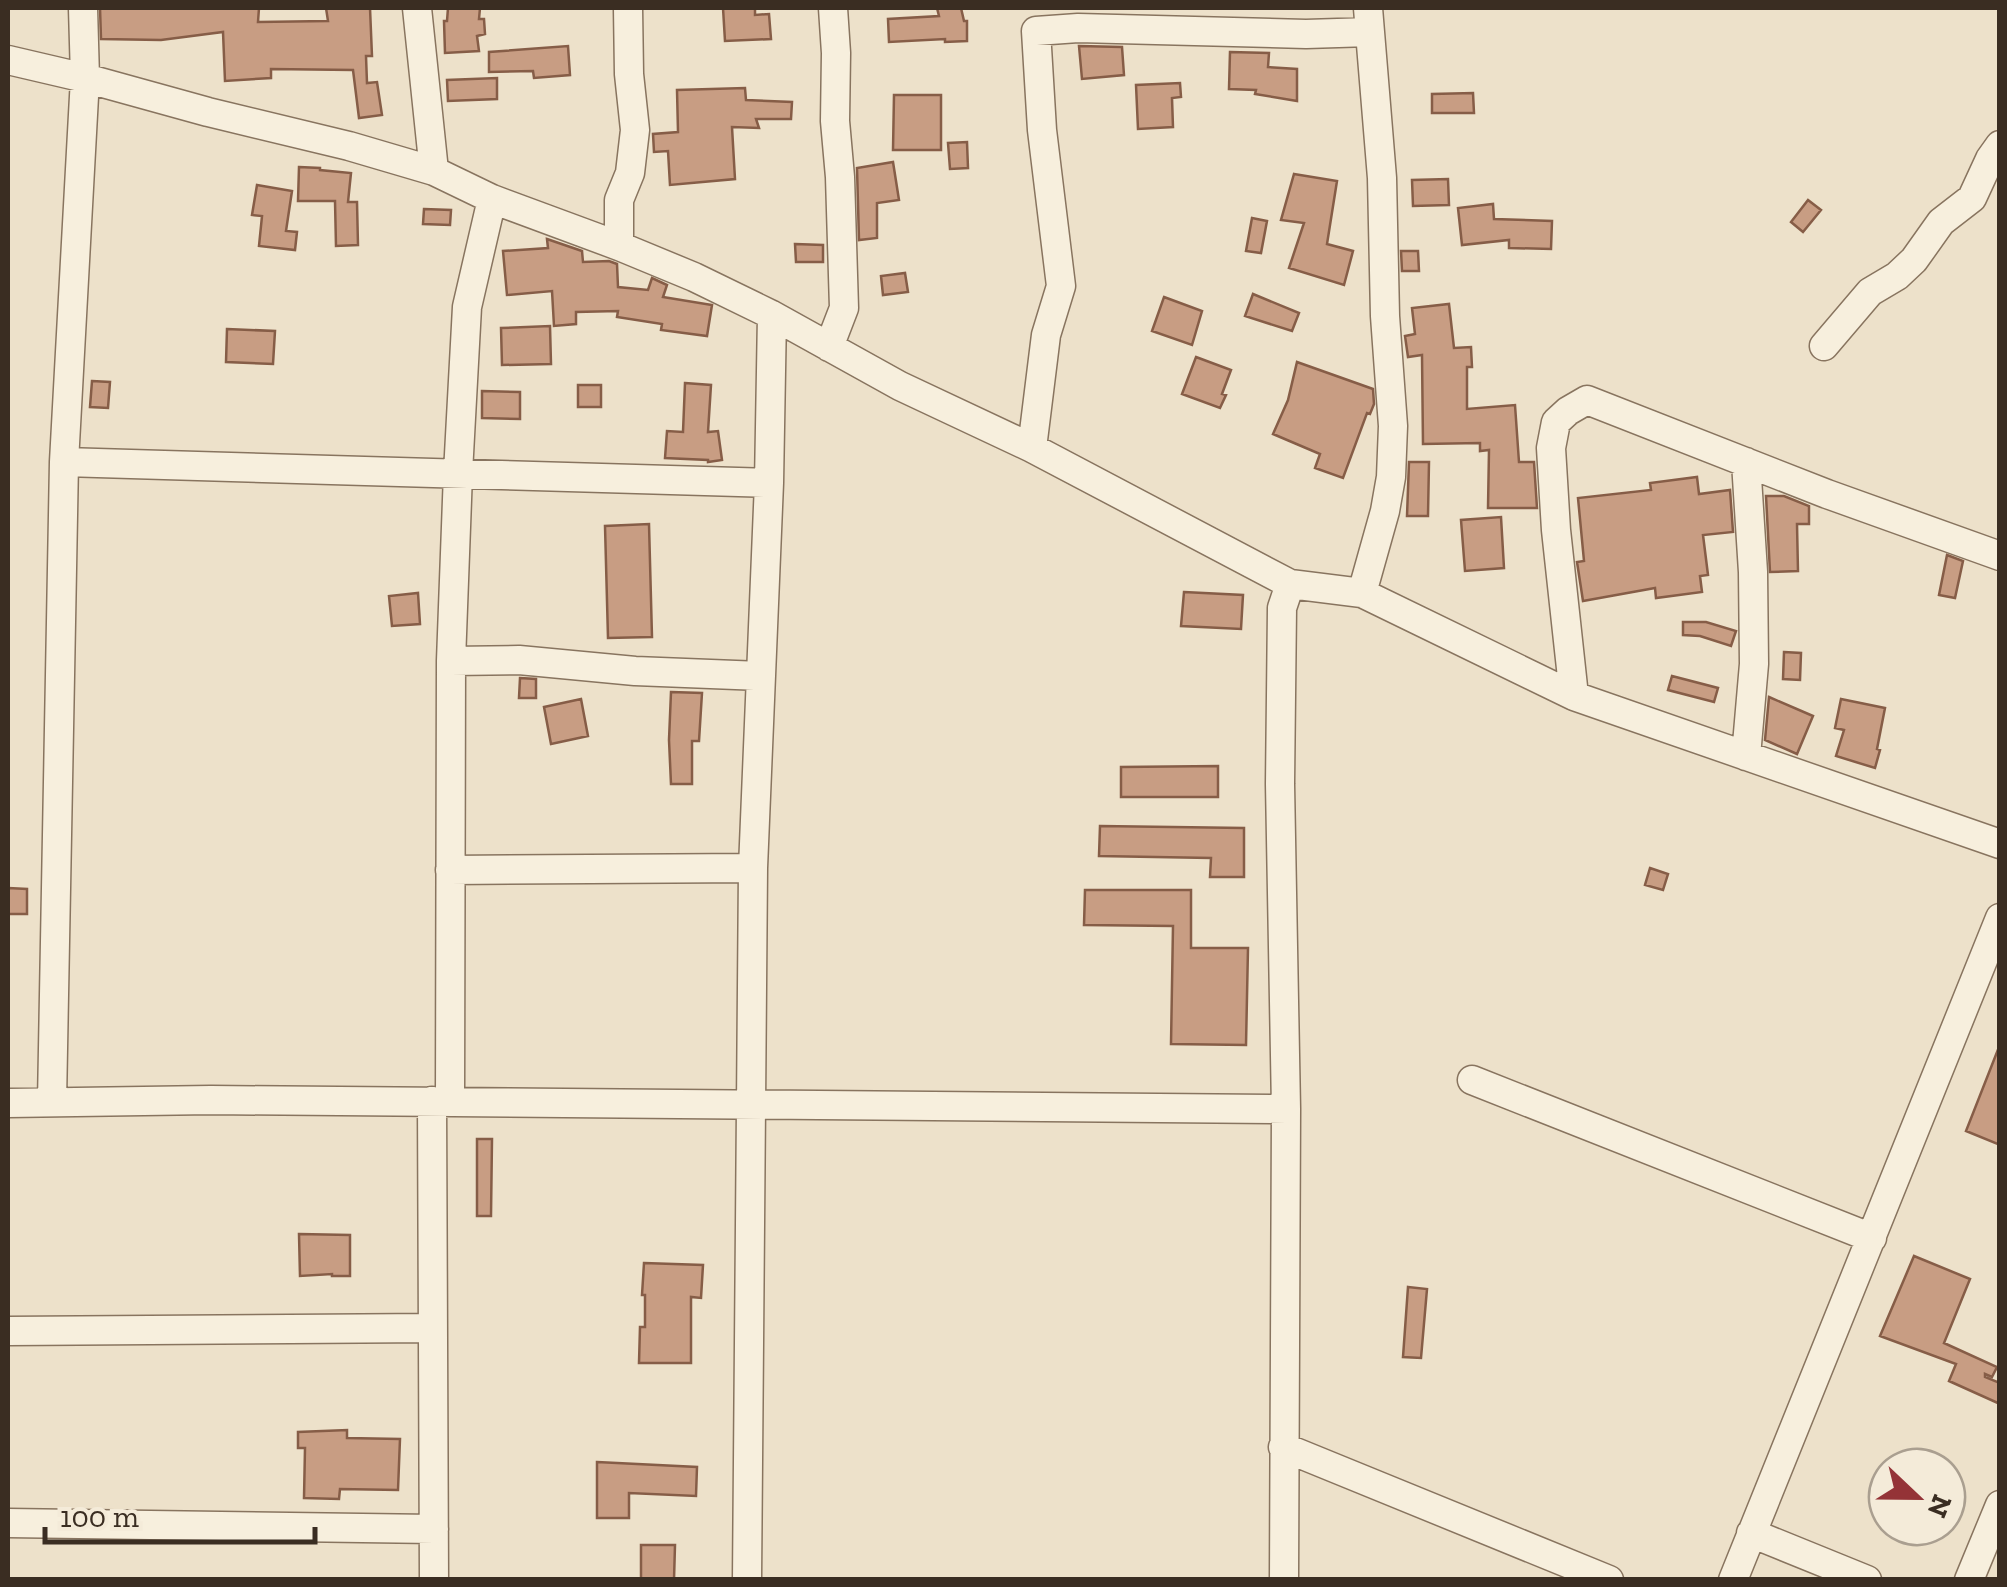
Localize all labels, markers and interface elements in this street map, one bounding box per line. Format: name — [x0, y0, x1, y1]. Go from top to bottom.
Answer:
north arrow — [1867, 1447, 1967, 1547]
scale bar — [45, 1482, 315, 1544]
text: N — [1920, 1490, 1959, 1522]
text: 100 m — [60, 1499, 139, 1535]

